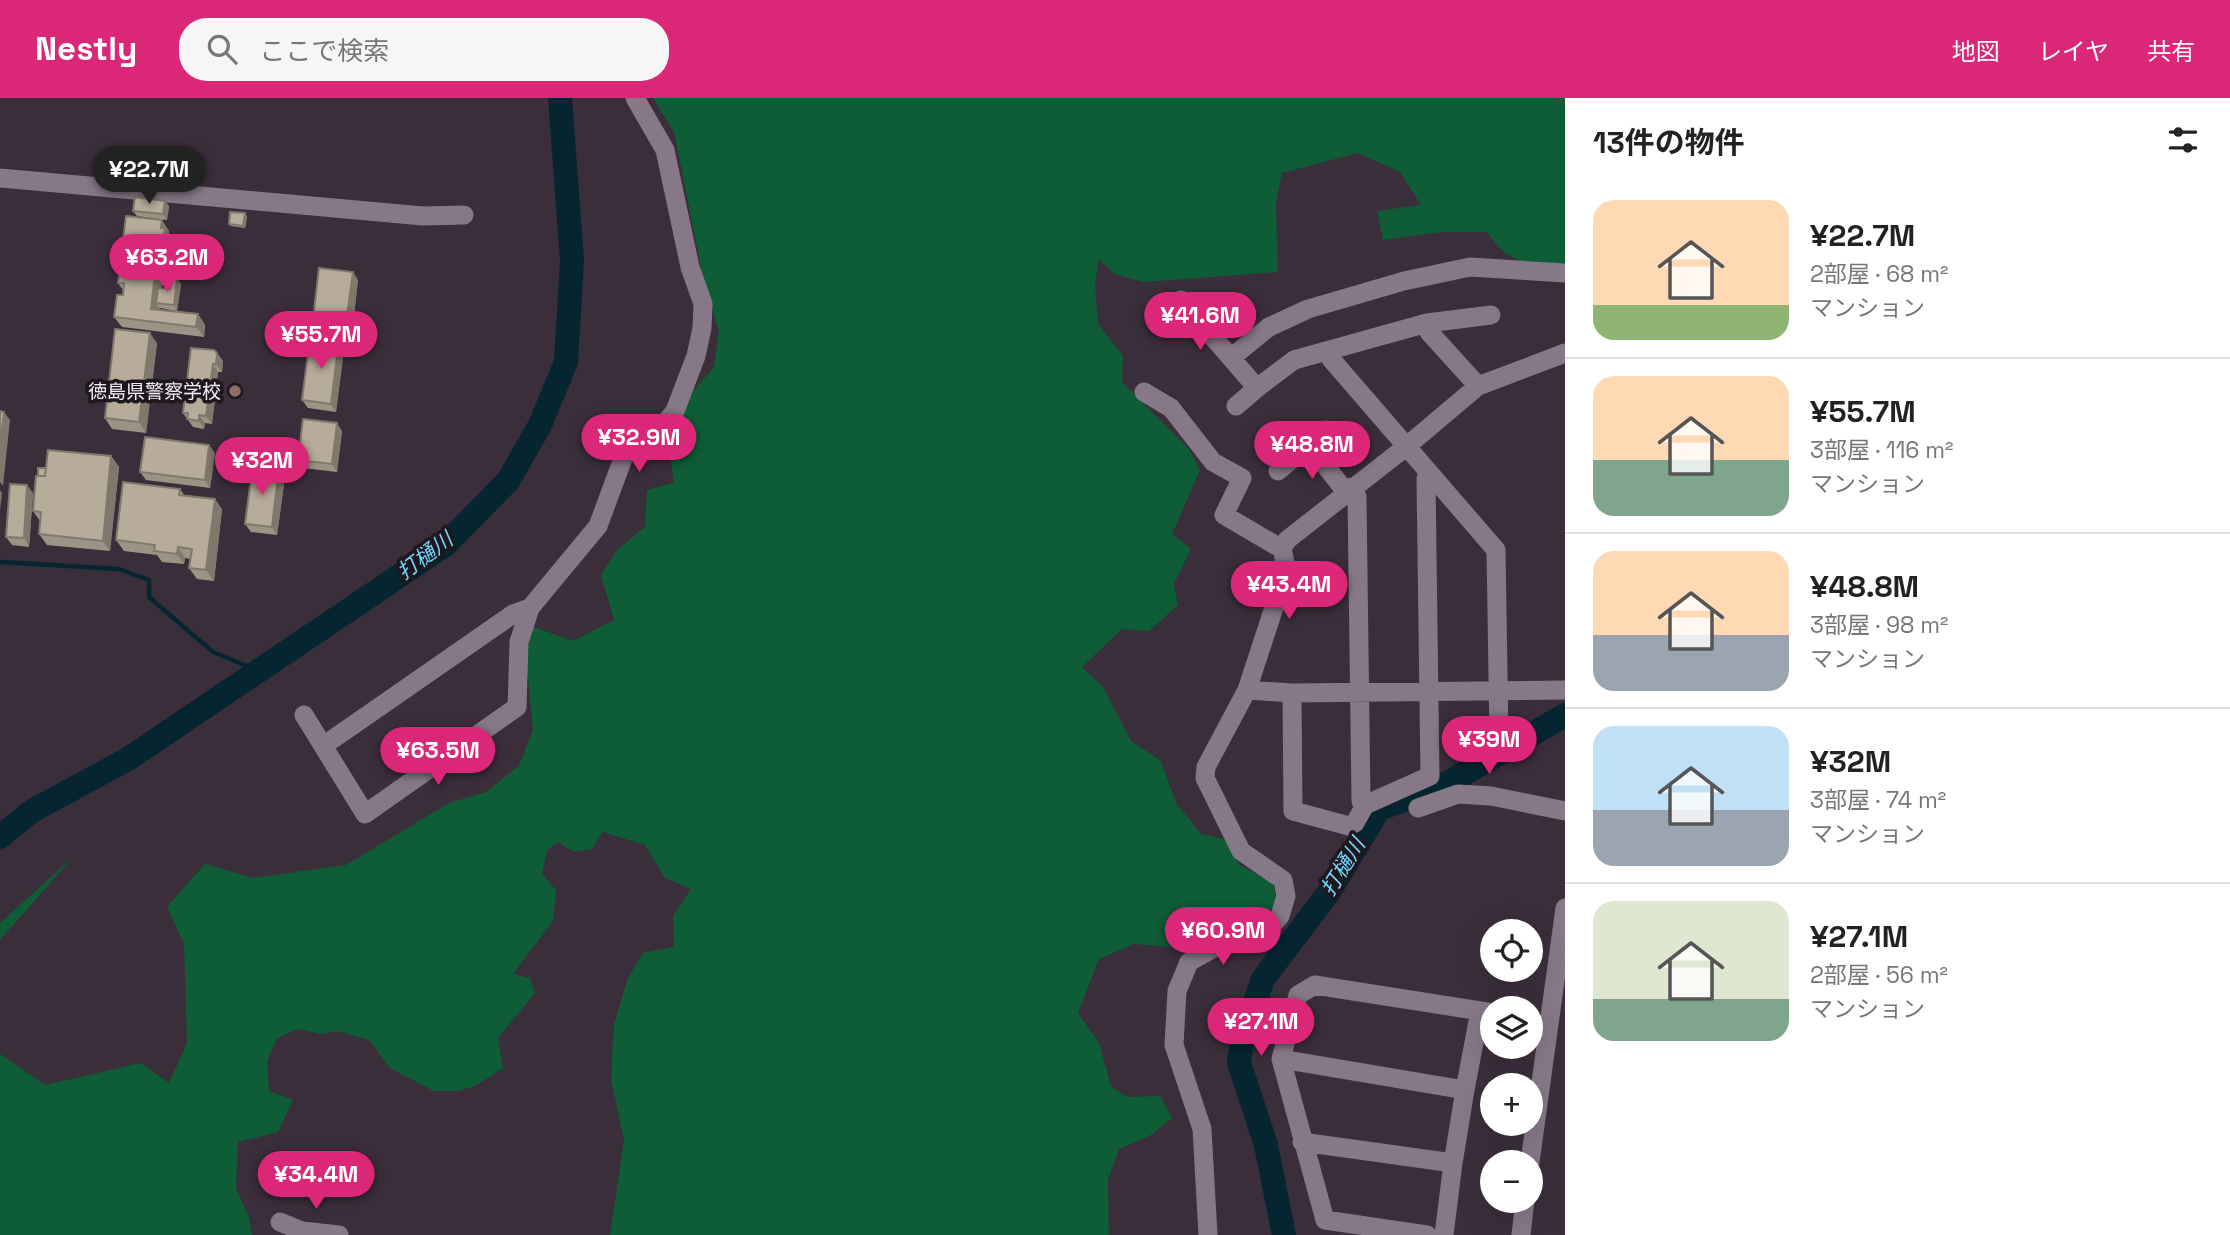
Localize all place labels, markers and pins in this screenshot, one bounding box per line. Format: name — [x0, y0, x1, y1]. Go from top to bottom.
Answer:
pin: ¥22.7M — [92, 146, 206, 206]
pin: ¥63.2M — [110, 234, 224, 294]
pin: ¥41.6M — [1143, 292, 1257, 352]
pin: ¥55.7M — [264, 312, 378, 371]
place label: 徳島県警察学校 — [88, 379, 221, 404]
marker: 徳島県警察学校 — [227, 383, 243, 399]
pin: ¥32.9M — [582, 414, 696, 474]
pin: ¥48.8M — [1255, 422, 1369, 481]
pin: ¥32M — [221, 438, 303, 497]
pin: ¥43.4M — [1232, 561, 1346, 621]
pin: ¥39M — [1448, 716, 1530, 776]
pin: ¥63.5M — [381, 728, 495, 787]
pin: ¥60.9M — [1166, 908, 1280, 967]
pin: ¥27.1M — [1204, 998, 1318, 1058]
pin: ¥34.4M — [259, 1152, 373, 1211]

